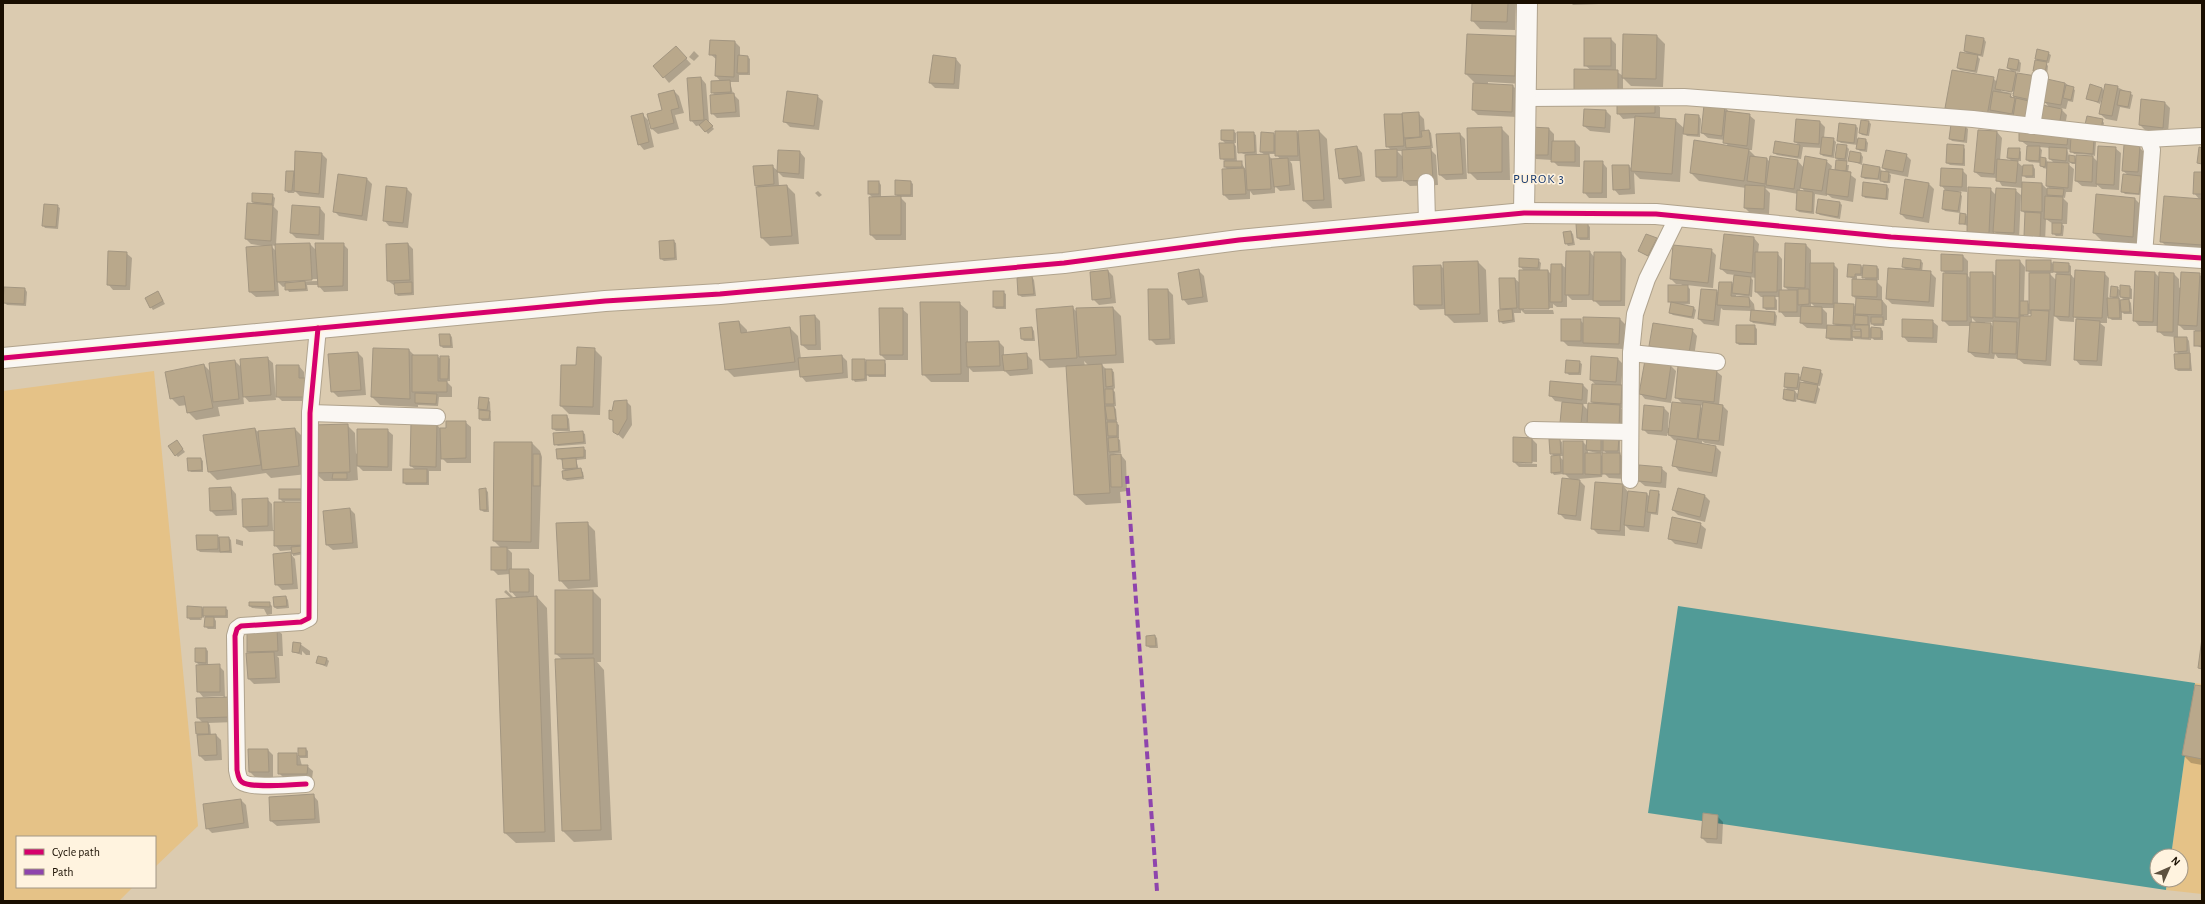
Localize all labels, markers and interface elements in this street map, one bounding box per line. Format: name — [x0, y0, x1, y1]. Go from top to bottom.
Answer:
district label: PUROK 3 — [1513, 173, 1565, 186]
legend — [16, 836, 156, 888]
text: Cycle path — [52, 846, 100, 859]
north arrow — [2149, 848, 2189, 888]
text: N — [2169, 855, 2182, 868]
text: Path — [52, 866, 74, 878]

